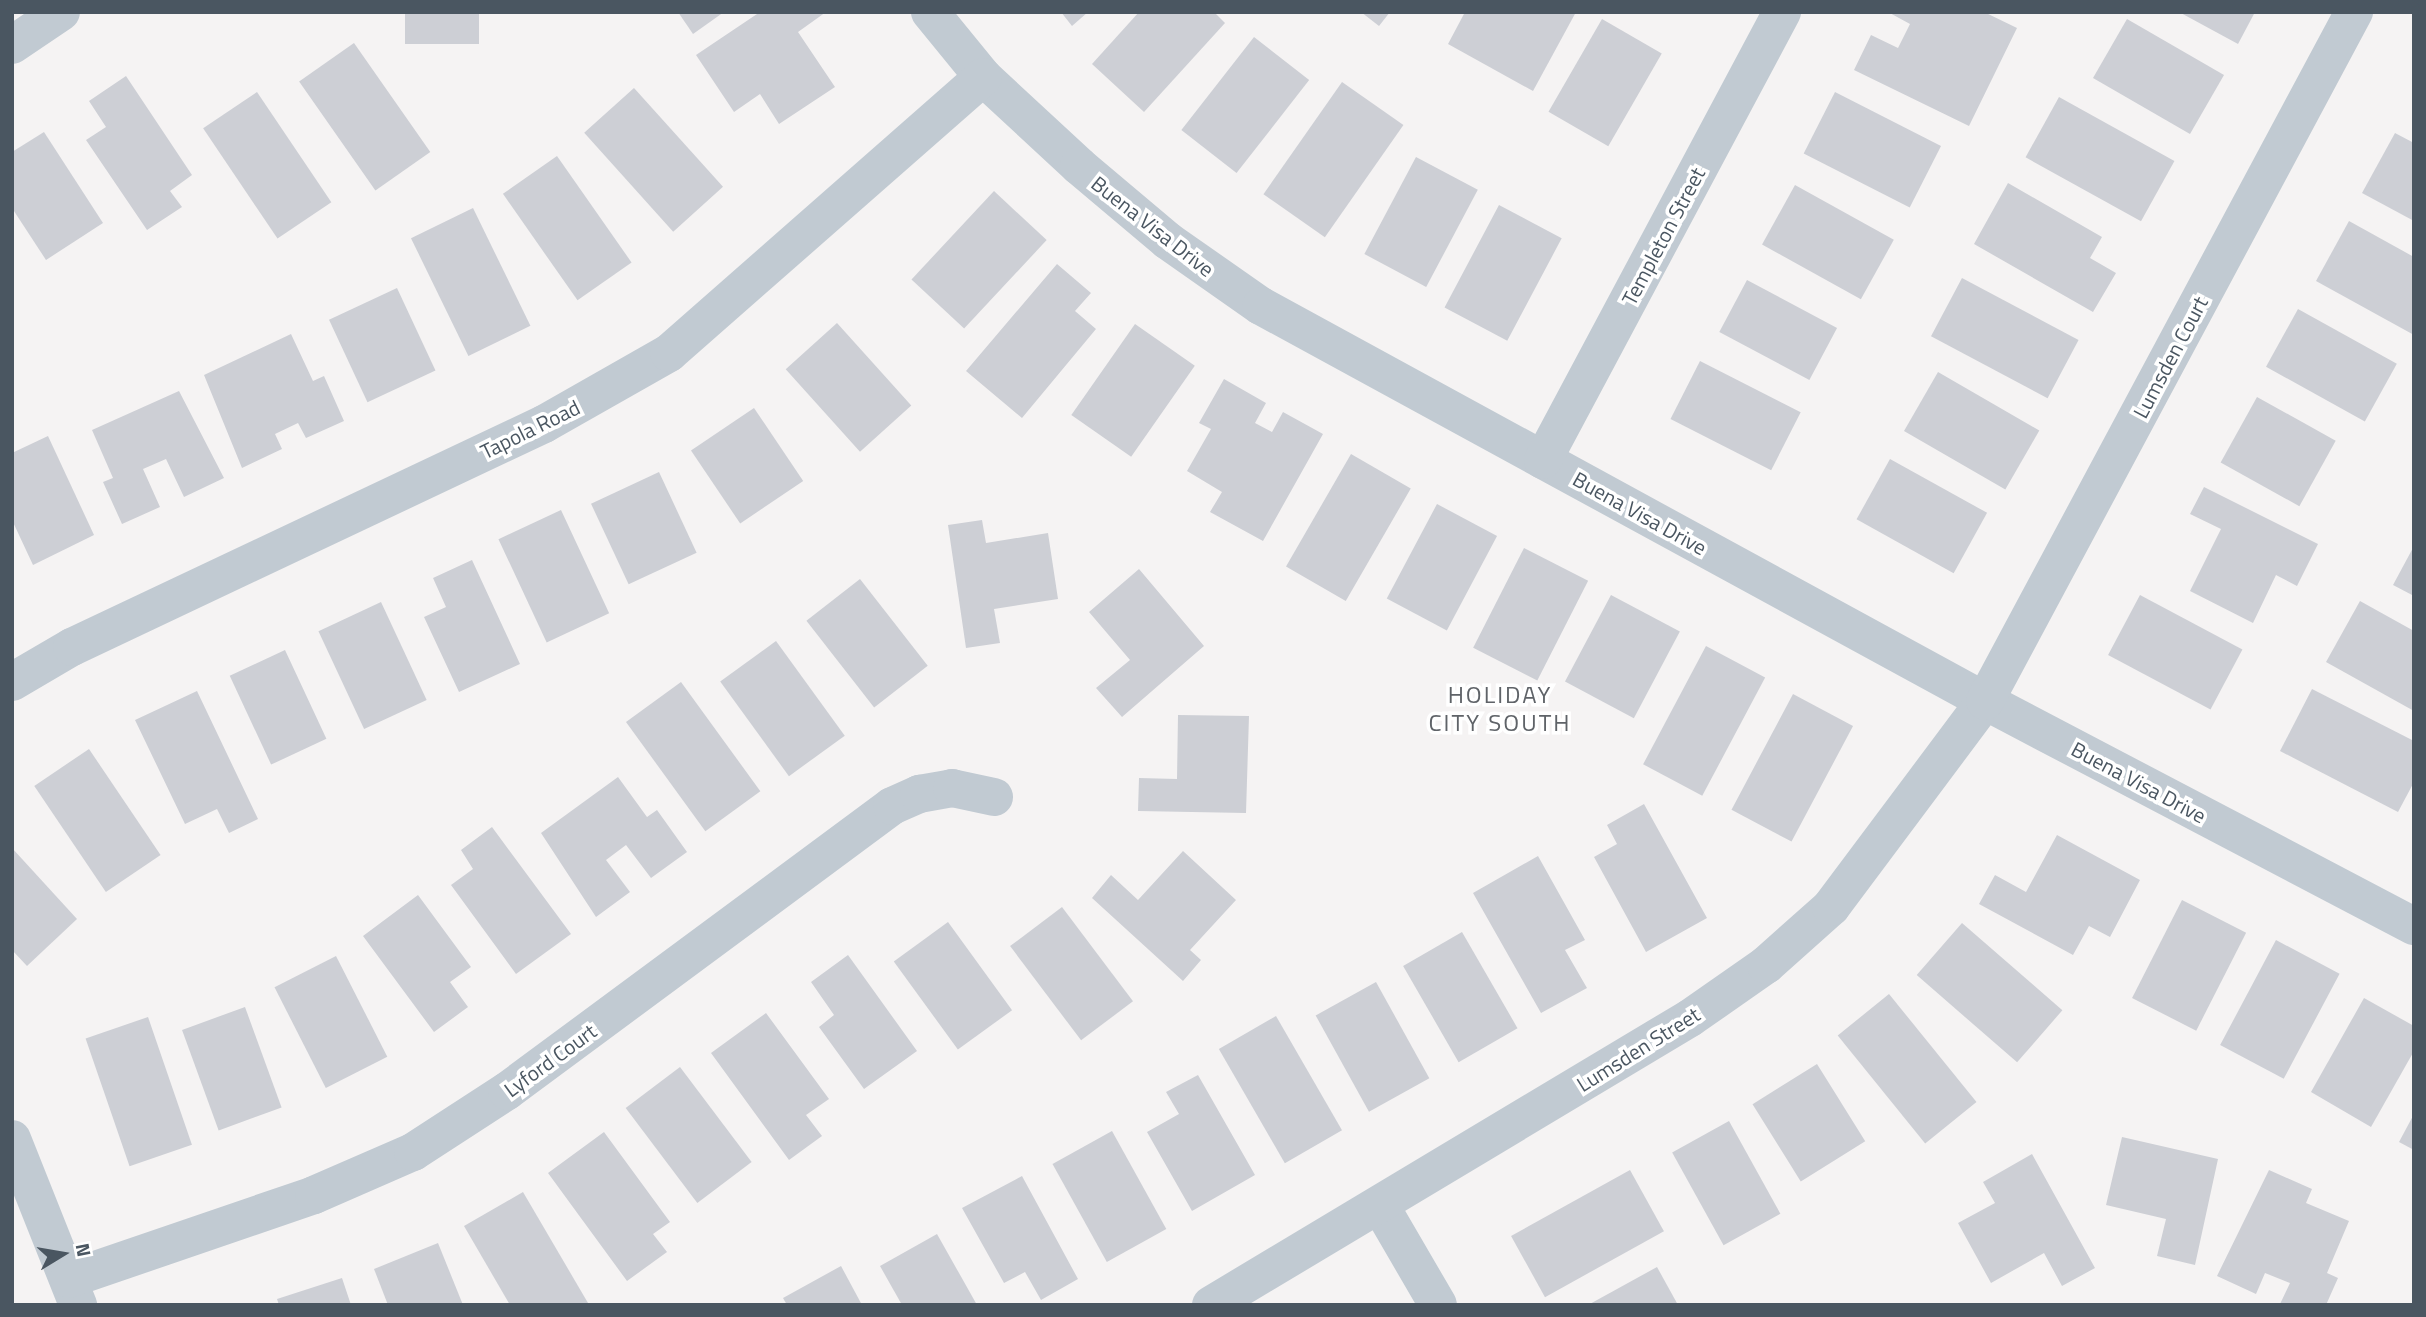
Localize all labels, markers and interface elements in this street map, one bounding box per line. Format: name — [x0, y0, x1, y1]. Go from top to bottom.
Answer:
street label: Templeton Street — [1616, 163, 1710, 309]
street label: Buena Visa Drive — [1087, 170, 1219, 282]
street label: Lumsden Court — [2127, 292, 2213, 422]
street label: Tapola Road — [476, 394, 584, 464]
street label: Buena Visa Drive — [1569, 466, 1711, 560]
district label: HOLIDAY CITY SOUTH — [1430, 681, 1570, 737]
street label: Buena Visa Drive — [2067, 736, 2211, 828]
street label: Lumsden Street — [1572, 1001, 1704, 1097]
street label: Lyford Court — [499, 1018, 601, 1102]
north arrow — [28, 1219, 98, 1289]
text: N — [69, 1241, 100, 1259]

